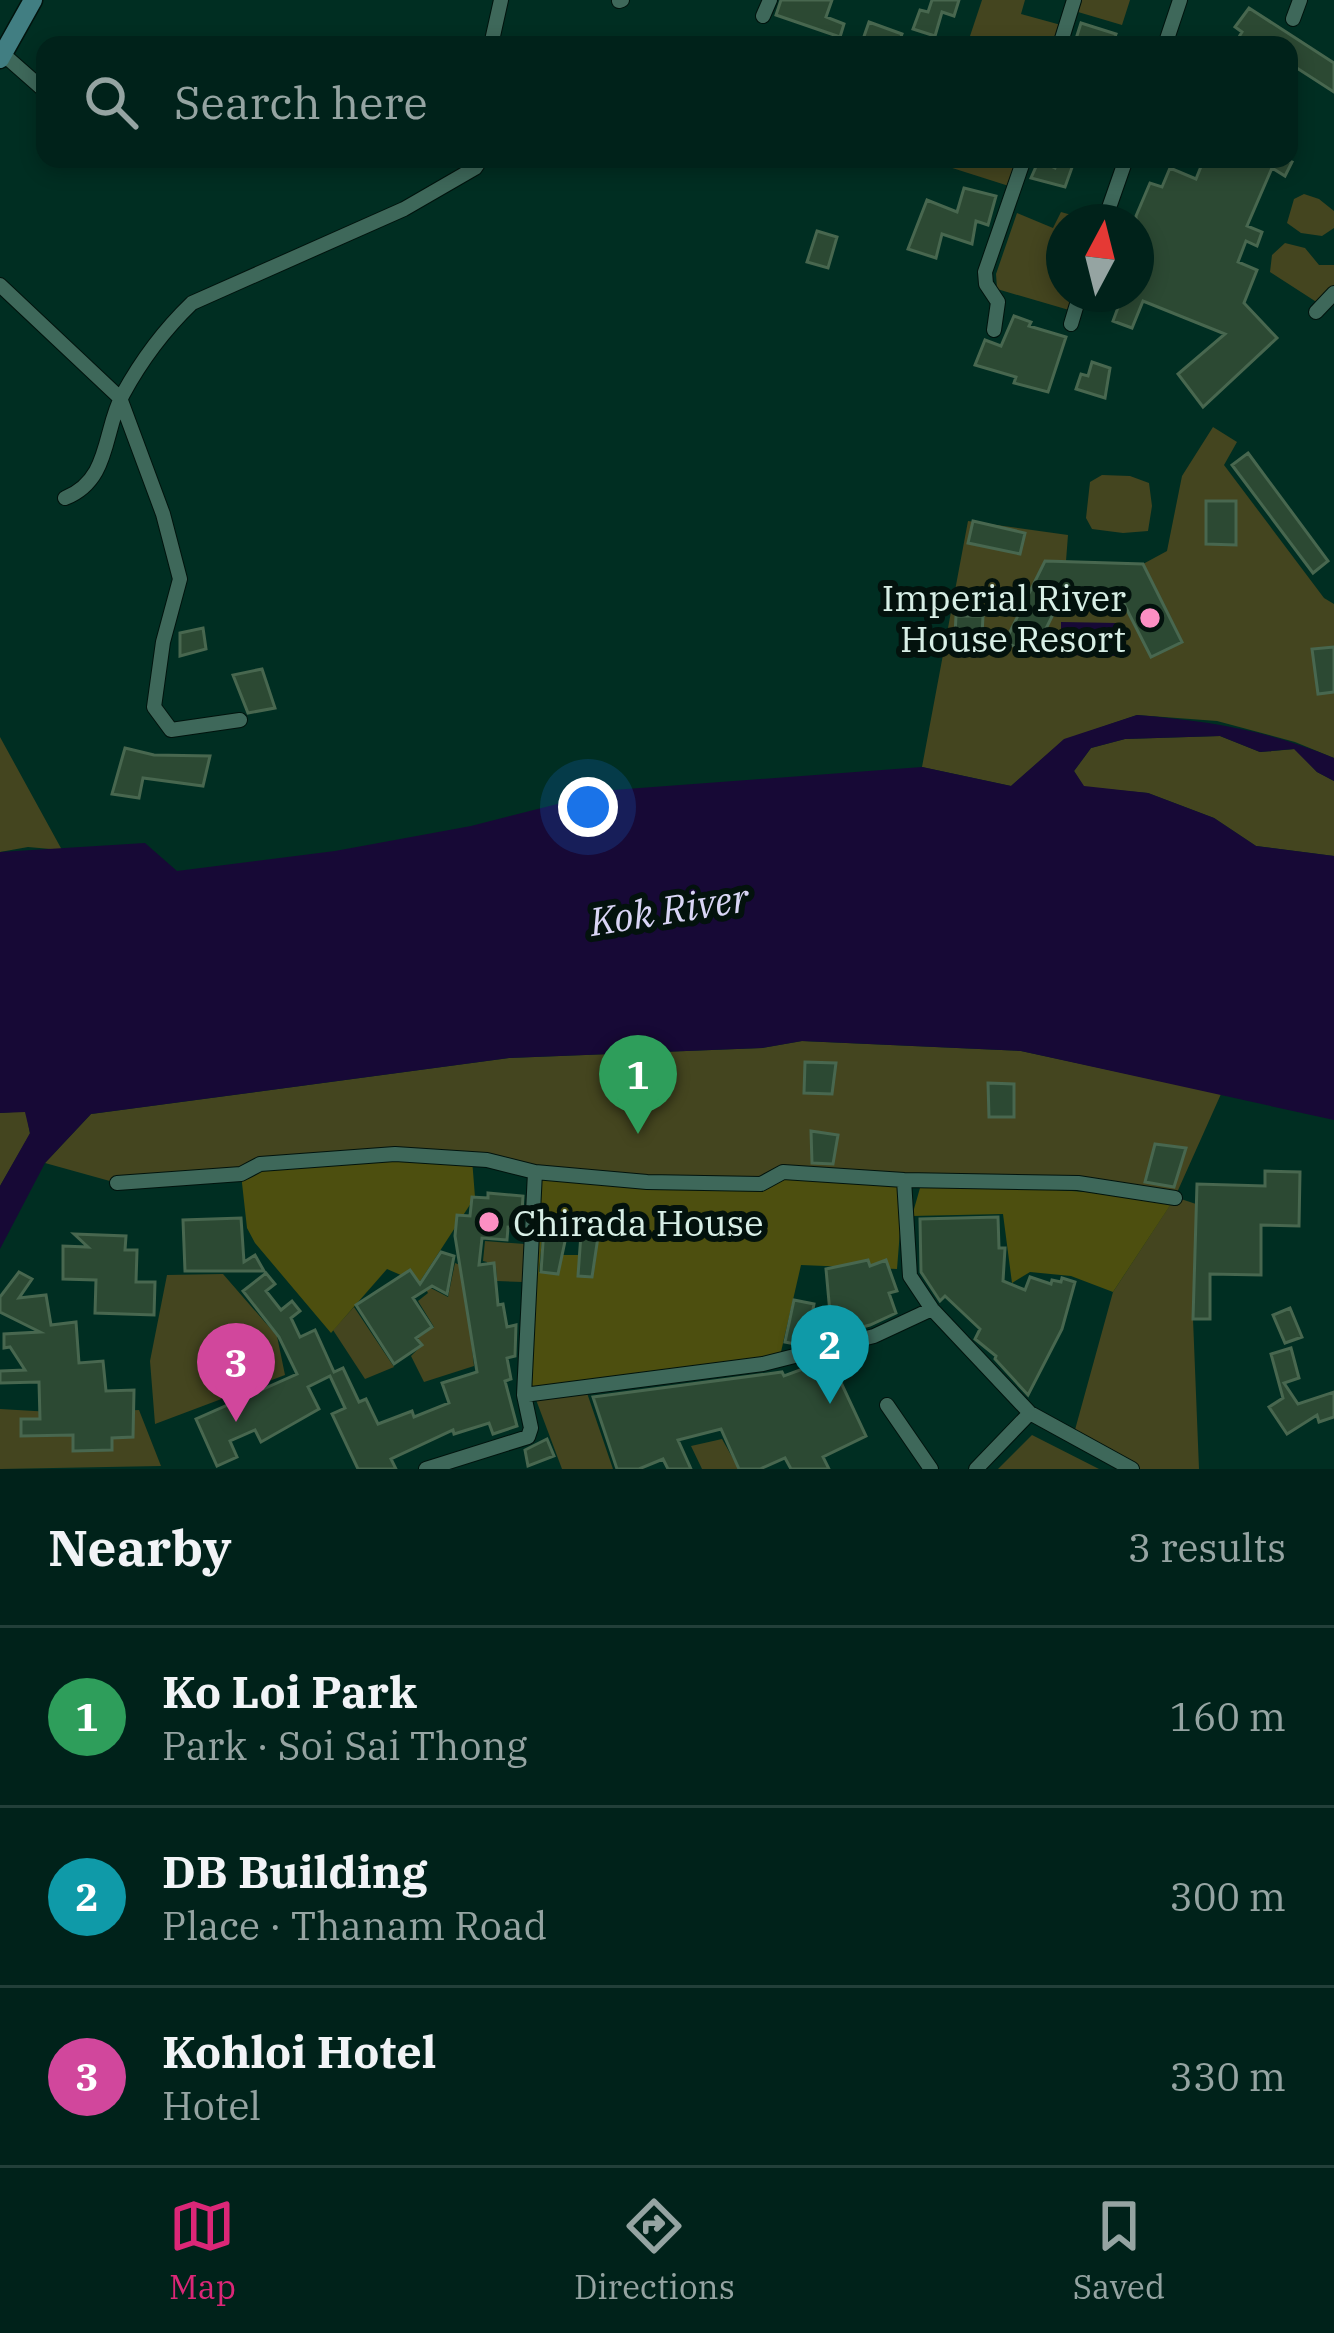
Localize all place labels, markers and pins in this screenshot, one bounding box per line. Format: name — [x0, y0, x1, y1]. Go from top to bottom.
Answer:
place label: Imperial River House Resort — [882, 574, 1126, 662]
marker: Imperial River House Resort — [1137, 605, 1163, 631]
pin: 1 — [599, 1035, 677, 1134]
place label: Chirada House — [513, 1199, 763, 1246]
marker: Chirada House — [476, 1209, 502, 1235]
pin: 2 — [791, 1305, 869, 1404]
pin: 3 — [197, 1323, 275, 1422]

